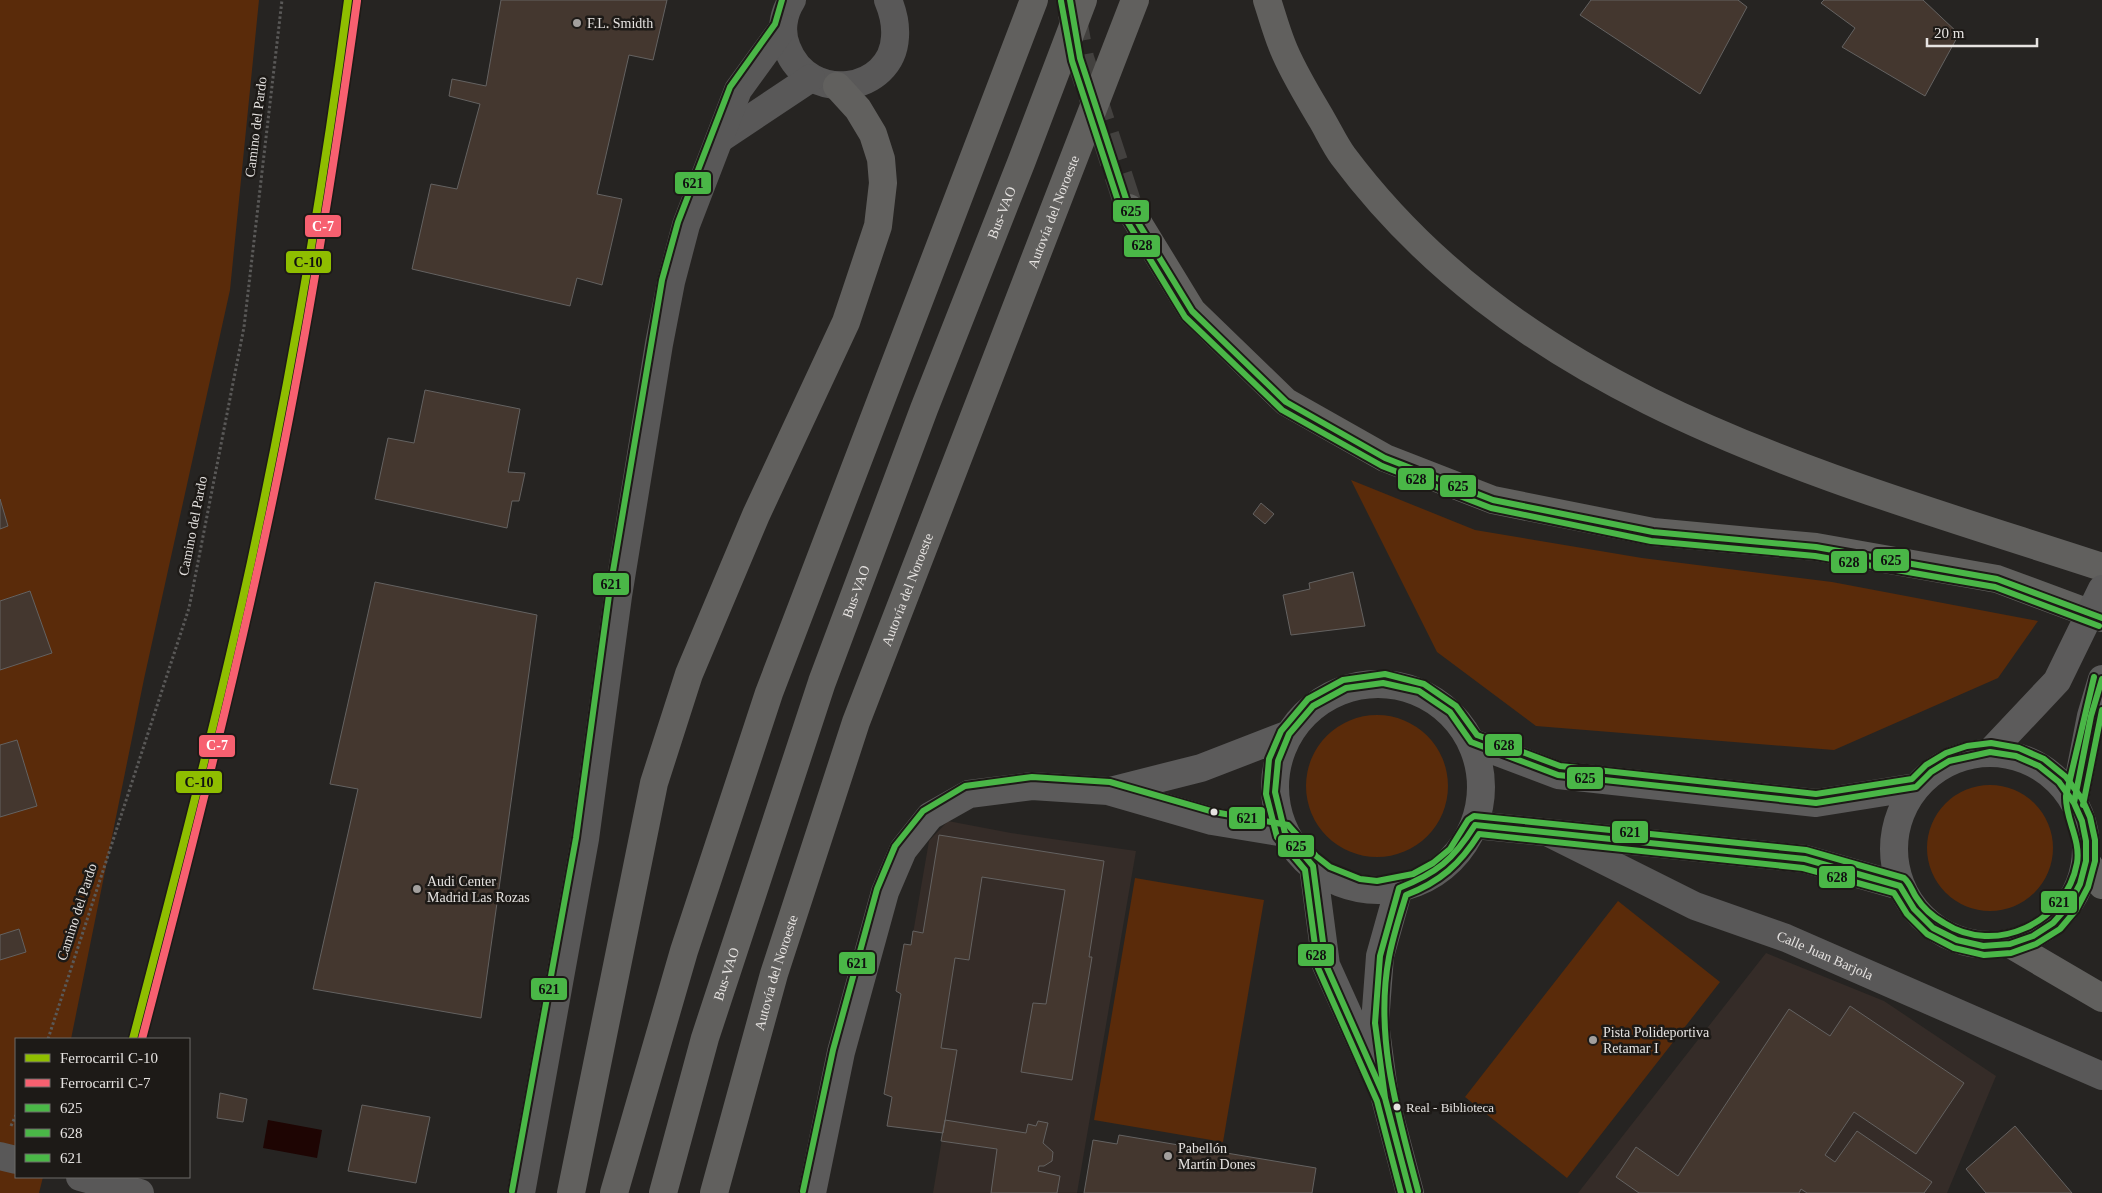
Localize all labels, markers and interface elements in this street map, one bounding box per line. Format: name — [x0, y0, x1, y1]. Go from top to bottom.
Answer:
scale bar — [1927, 15, 2037, 47]
place label: F.L. Smidth — [587, 16, 653, 31]
marker: F.L. Smidth — [571, 17, 583, 29]
text: 20 m — [1934, 25, 1965, 41]
street label: Camino del Pardo — [242, 76, 270, 178]
street label: Autovía del Noroeste — [1025, 153, 1082, 270]
line badge: 621 — [674, 171, 712, 195]
text: 621 — [683, 176, 704, 191]
street label: Bus-VAO — [984, 184, 1019, 241]
line badge: 625 — [1112, 199, 1150, 223]
text: 625 — [1121, 204, 1142, 219]
line badge: C-7 — [304, 214, 342, 238]
text: C-7 — [312, 219, 334, 234]
line badge: 628 — [1123, 234, 1161, 258]
text: 628 — [1132, 238, 1153, 253]
line badge: C-10 — [285, 250, 332, 274]
text: C-10 — [294, 255, 322, 270]
line badge: 628 — [1397, 467, 1435, 491]
text: 628 — [1406, 472, 1427, 487]
line badge: 625 — [1439, 474, 1477, 498]
street label: Camino del Pardo — [176, 475, 210, 577]
text: 625 — [1448, 479, 1469, 494]
street label: Autovía del Noroeste — [879, 531, 936, 648]
line badge: 625 — [1872, 548, 1910, 572]
line badge: 628 — [1830, 550, 1868, 574]
text: 625 — [1881, 553, 1902, 568]
text: 628 — [1839, 555, 1860, 570]
street label: Bus-VAO — [839, 563, 872, 620]
line badge: 621 — [592, 572, 630, 596]
text: 621 — [601, 577, 622, 592]
line badge: 628 — [1484, 733, 1523, 757]
line badge: C-7 — [198, 734, 236, 758]
text: C-7 — [206, 738, 228, 753]
text: 628 — [1494, 738, 1515, 753]
line badge: 625 — [1566, 766, 1604, 790]
line badge: C-10 — [175, 770, 223, 794]
text: 625 — [1575, 771, 1596, 786]
text: C-10 — [185, 775, 213, 790]
line badge: 621 — [1228, 806, 1266, 830]
unlabelled marker — [1209, 807, 1219, 817]
text: 621 — [1237, 811, 1258, 826]
line badge: 621 — [1611, 820, 1649, 844]
text: 621 — [1620, 825, 1641, 840]
line badge: 625 — [1277, 834, 1315, 858]
text: 625 — [1286, 839, 1307, 854]
street label: Camino del Pardo — [54, 862, 100, 962]
line badge: 628 — [1818, 865, 1856, 889]
text: 628 — [1827, 870, 1848, 885]
place label: Audi Center Madrid Las Rozas — [427, 874, 530, 905]
marker: Audi Center Madrid Las Rozas — [411, 883, 423, 895]
line badge: 621 — [2040, 890, 2078, 914]
text: 621 — [2049, 895, 2070, 910]
street label: Autovía del Noroeste — [751, 913, 800, 1032]
street label: Calle Juan Barjola — [1775, 928, 1876, 983]
line badge: 628 — [1297, 943, 1335, 967]
street label: Bus-VAO — [710, 945, 742, 1002]
text: 628 — [1306, 948, 1327, 963]
line badge: 621 — [838, 951, 876, 975]
text: 621 — [847, 956, 868, 971]
line badge: 621 — [530, 977, 568, 1001]
text: 621 — [539, 982, 560, 997]
place label: Pista Polideportiva Retamar I — [1603, 1025, 1710, 1056]
marker: Pista Polideportiva Retamar I — [1587, 1034, 1599, 1046]
legend — [15, 1038, 190, 1178]
text: Ferrocarril C-10 — [60, 1050, 158, 1066]
text: Ferrocarril C-7 — [60, 1075, 151, 1091]
text: 625 — [60, 1100, 83, 1116]
place label: Real - Biblioteca — [1406, 1100, 1494, 1115]
marker: Real - Biblioteca — [1392, 1102, 1402, 1112]
text: 628 — [60, 1125, 83, 1141]
place label: Pabellón Martín Dones — [1178, 1141, 1255, 1172]
text: 621 — [60, 1150, 83, 1166]
marker: Pabellón Martín Dones — [1162, 1150, 1174, 1162]

